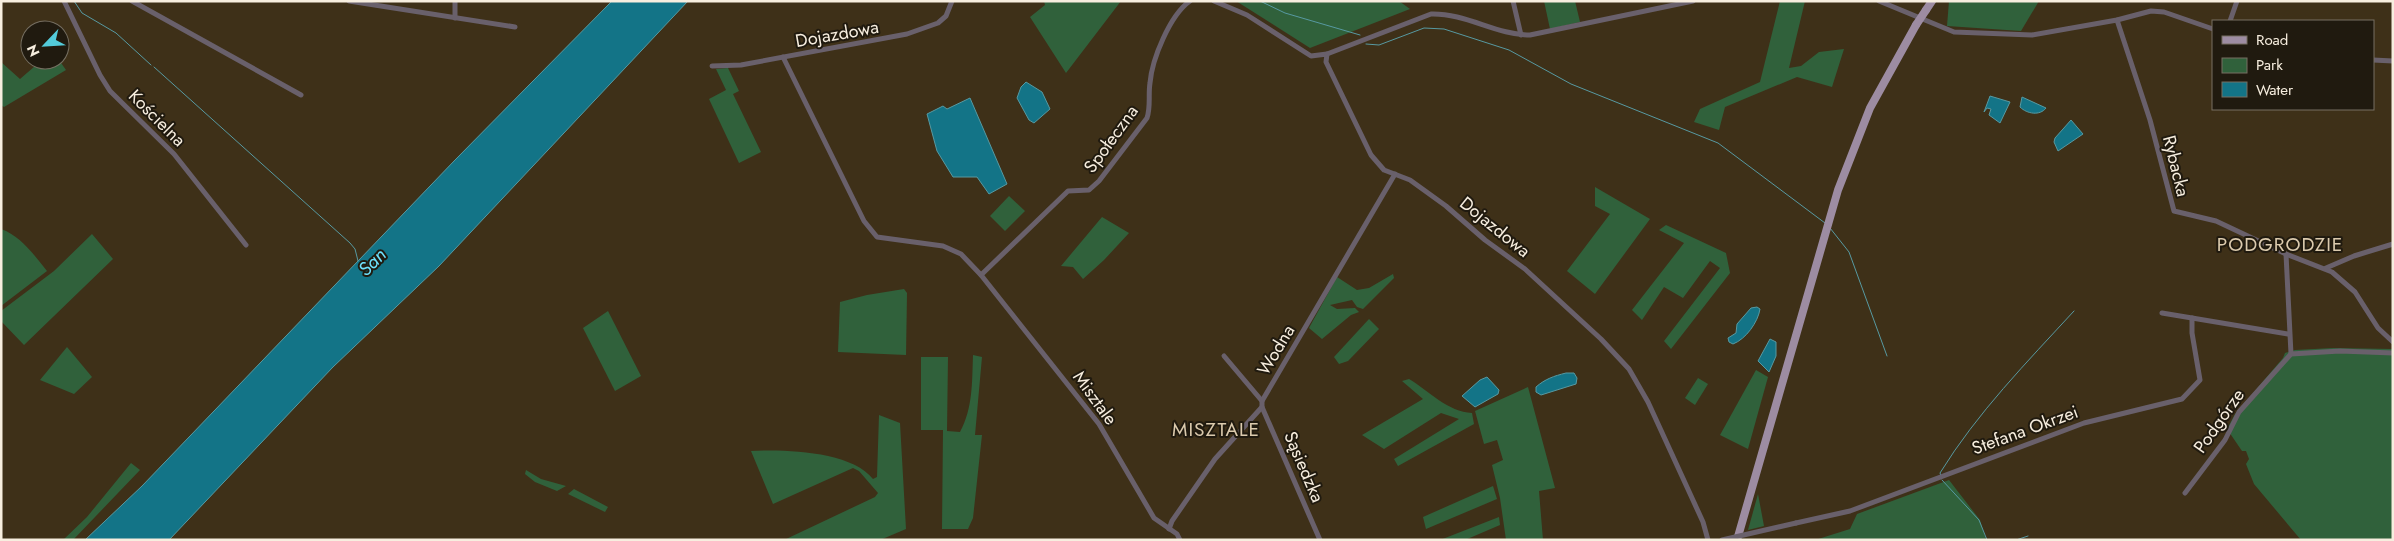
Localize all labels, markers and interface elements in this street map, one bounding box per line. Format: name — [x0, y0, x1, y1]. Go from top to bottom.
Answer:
street label: Dojazdowa — [793, 14, 881, 54]
north arrow — [20, 20, 70, 70]
legend — [2212, 20, 2374, 110]
text: Road — [2256, 29, 2288, 51]
text: N — [22, 41, 45, 60]
text: Park — [2256, 54, 2283, 76]
text: Water — [2256, 79, 2294, 101]
street label: Kościelna — [123, 84, 191, 152]
street label: Społeczna — [1077, 100, 1145, 178]
street label: Rybacka — [2156, 133, 2196, 199]
street label: Dojazdowa — [1454, 190, 1536, 264]
district label: PODGRODZIE — [2217, 231, 2343, 258]
water label: San — [352, 242, 392, 282]
street label: Wodna — [1251, 320, 1301, 380]
street label: Misztale — [1067, 366, 1123, 430]
street label: Podgórze — [2187, 383, 2251, 459]
street label: Stefana Okrzei — [1968, 399, 2082, 461]
district label: MISZTALE — [1172, 416, 1260, 443]
street label: Sąsiedzka — [1277, 427, 1331, 507]

